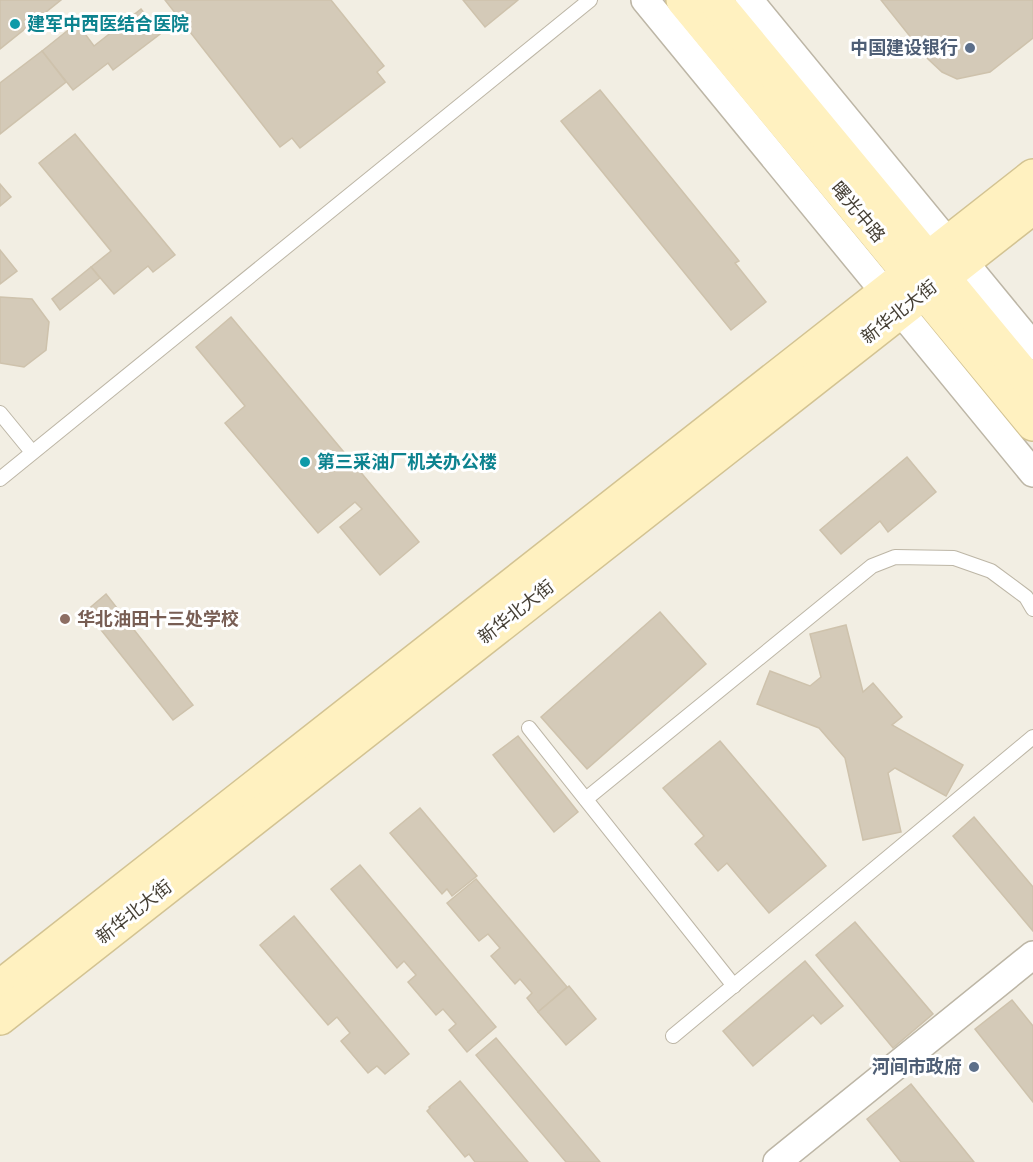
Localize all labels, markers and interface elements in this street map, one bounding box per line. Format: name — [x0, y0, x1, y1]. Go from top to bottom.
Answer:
place label: 建军中西医结合医院 — [27, 13, 189, 35]
marker: 建军中西医结合医院 — [8, 17, 22, 31]
place label: 中国建设银行 — [850, 37, 958, 59]
marker: 中国建设银行 — [963, 41, 977, 55]
street label: 曙光中路 — [826, 177, 890, 247]
street label: 新华北大街 — [857, 276, 941, 348]
place label: 第三采油厂机关办公楼 — [317, 451, 497, 473]
marker: 第三采油厂机关办公楼 — [298, 455, 312, 469]
street label: 新华北大街 — [474, 576, 558, 648]
place label: 华北油田十三处学校 — [77, 608, 239, 630]
marker: 华北油田十三处学校 — [58, 612, 72, 626]
street label: 新华北大街 — [92, 876, 176, 948]
place label: 河间市政府 — [872, 1056, 962, 1078]
marker: 河间市政府 — [967, 1060, 981, 1074]

